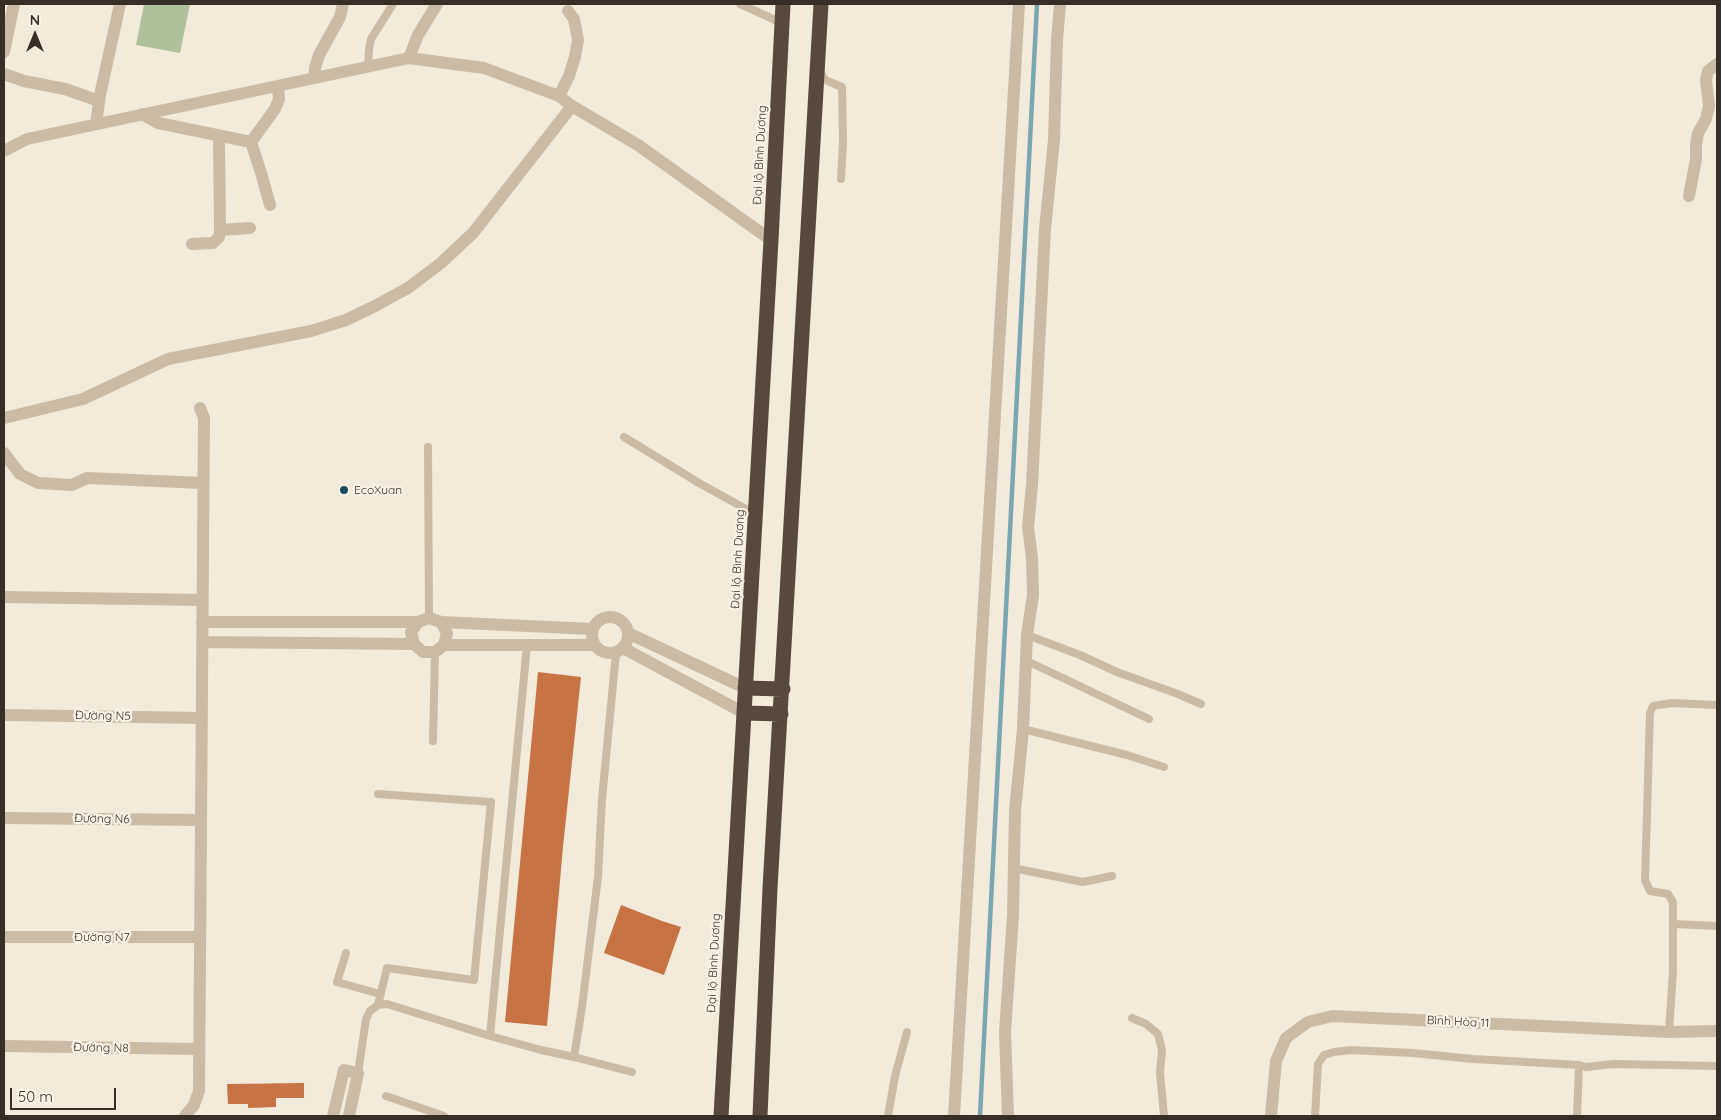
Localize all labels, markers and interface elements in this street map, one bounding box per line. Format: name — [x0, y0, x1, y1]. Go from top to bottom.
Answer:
north arrow — [10, 10, 60, 60]
text: N — [30, 11, 40, 29]
street label: Đại lộ Bình Dương — [750, 105, 770, 205]
place label: EcoXuan — [354, 483, 402, 497]
marker: EcoXuan — [338, 484, 350, 496]
street label: Đại lộ Bình Dương — [728, 509, 748, 609]
street label: Đường N5 — [75, 708, 131, 724]
street label: Đường N6 — [74, 811, 130, 827]
street label: Đại lộ Bình Dương — [704, 913, 724, 1013]
street label: Đường N7 — [74, 930, 130, 944]
street label: Bình Hòa 11 — [1426, 1013, 1490, 1031]
street label: Đường N8 — [73, 1040, 129, 1056]
scale bar — [12, 1078, 119, 1110]
text: 50 m — [18, 1087, 53, 1106]

